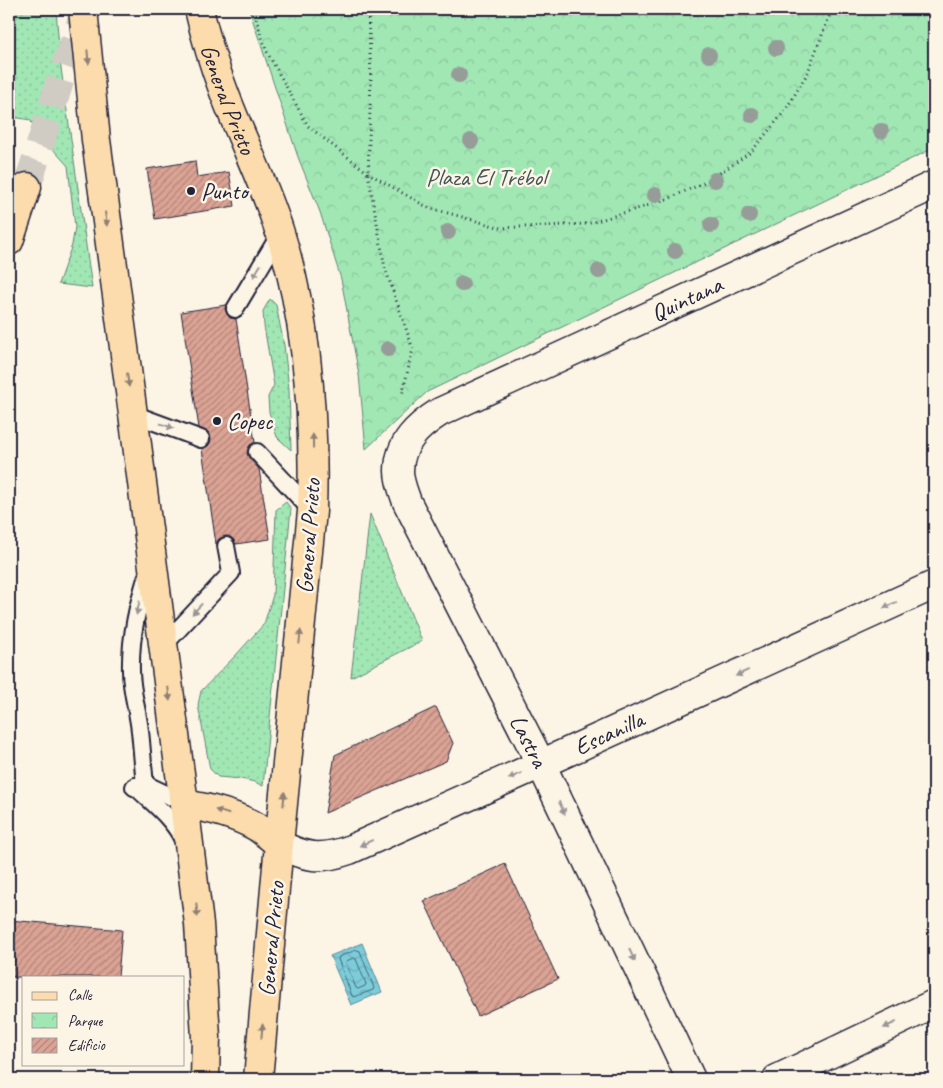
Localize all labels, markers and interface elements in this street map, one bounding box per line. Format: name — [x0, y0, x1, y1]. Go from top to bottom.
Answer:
street label: General Prieto — [194, 41, 263, 160]
one-way arrow — [84, 50, 92, 66]
park label: Plaza El Trébol — [426, 162, 550, 192]
place label: Punto — [201, 176, 250, 206]
marker: Punto — [185, 185, 197, 197]
one-way arrow — [102, 211, 110, 227]
one-way arrow — [253, 265, 262, 278]
street label: Quintana — [646, 269, 728, 328]
one-way arrow — [125, 372, 133, 388]
place label: Copec — [227, 406, 274, 436]
marker: Copec — [211, 415, 223, 427]
one-way arrow — [160, 422, 175, 430]
one-way arrow — [308, 432, 316, 448]
street label: General Prieto — [289, 476, 327, 594]
one-way arrow — [134, 601, 142, 616]
one-way arrow — [191, 602, 203, 614]
one-way arrow — [883, 602, 897, 610]
one-way arrow — [296, 629, 304, 645]
one-way arrow — [735, 669, 749, 677]
one-way arrow — [166, 686, 174, 702]
street label: Escanilla — [569, 703, 650, 762]
street label: Lastra — [503, 710, 555, 774]
one-way arrow — [508, 773, 522, 781]
one-way arrow — [280, 791, 288, 807]
one-way arrow — [558, 801, 566, 815]
one-way arrow — [215, 808, 230, 815]
one-way arrow — [359, 839, 373, 847]
street label: General Prieto — [251, 879, 291, 998]
one-way arrow — [193, 902, 201, 918]
one-way arrow — [628, 948, 636, 962]
legend — [22, 976, 185, 1066]
text: Calle — [68, 986, 93, 1005]
text: Parque — [68, 1012, 104, 1031]
one-way arrow — [883, 1021, 897, 1029]
one-way arrow — [259, 1022, 267, 1038]
text: Edificio — [68, 1036, 106, 1055]

